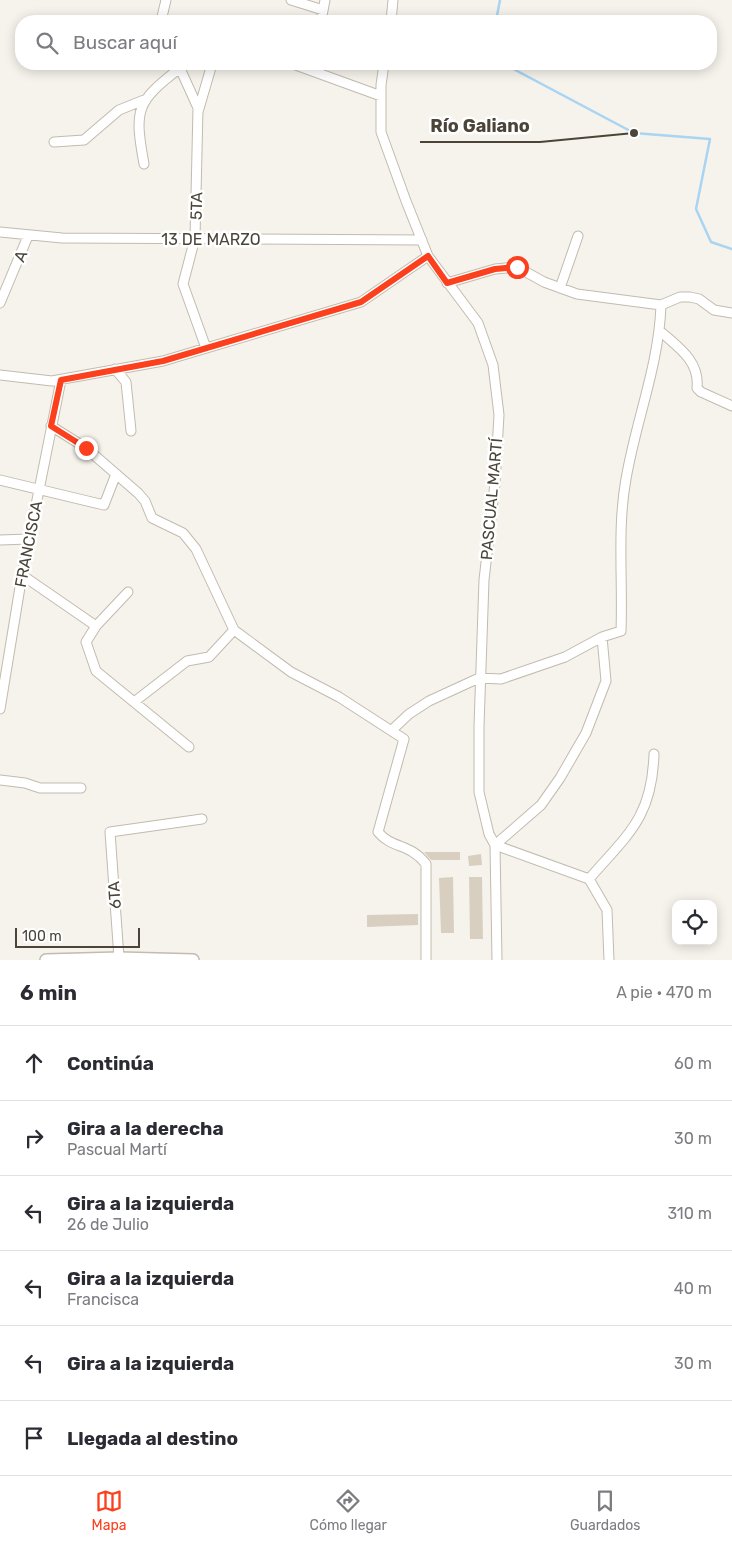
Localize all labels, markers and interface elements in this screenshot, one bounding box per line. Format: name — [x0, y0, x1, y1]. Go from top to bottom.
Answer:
search box — [15, 15, 717, 70]
icon: search — [33, 29, 61, 57]
text: Buscar aquí — [73, 31, 177, 54]
callout: Río Galiano — [420, 109, 540, 142]
text: Río Galiano — [430, 115, 530, 137]
street label: 5TA — [187, 191, 206, 220]
street label: 13 DE MARZO — [161, 230, 261, 249]
street label: A — [10, 247, 31, 265]
route start — [506, 256, 529, 279]
route end — [75, 437, 98, 460]
street label: PASCUAL MARTÍ — [477, 437, 506, 561]
street label: FRANCISCA — [11, 499, 46, 589]
street label: 6TA — [104, 880, 125, 909]
map controls — [672, 900, 717, 945]
button: locate — [672, 900, 717, 945]
scale bar — [15, 925, 140, 948]
text: 100 m — [22, 928, 62, 945]
text: 6 min — [20, 980, 77, 1005]
text: A pie · 470 m — [616, 983, 712, 1002]
icon: ahead — [20, 1049, 48, 1077]
text: Continúa — [67, 1052, 154, 1075]
text: 60 m — [674, 1054, 712, 1073]
text: Gira a la derecha — [67, 1117, 224, 1140]
icon: right — [20, 1124, 48, 1152]
text: 30 m — [674, 1129, 712, 1148]
text: Pascual Martí — [67, 1140, 167, 1159]
text: Gira a la izquierda — [67, 1192, 234, 1215]
icon: left — [20, 1199, 48, 1227]
text: 310 m — [668, 1204, 712, 1223]
text: 26 de Julio — [67, 1215, 149, 1234]
text: Gira a la izquierda — [67, 1267, 234, 1290]
icon: left — [20, 1274, 48, 1302]
text: 40 m — [674, 1279, 712, 1298]
text: Francisca — [67, 1290, 139, 1309]
icon: left — [20, 1349, 48, 1377]
text: Gira a la izquierda — [67, 1352, 234, 1375]
text: 30 m — [674, 1354, 712, 1373]
icon: arrive — [20, 1424, 48, 1452]
text: Llegada al destino — [67, 1427, 238, 1450]
tab: Mapa — [92, 1487, 126, 1534]
tab: Cómo llegar — [310, 1487, 387, 1534]
tab: Guardados — [570, 1487, 640, 1534]

